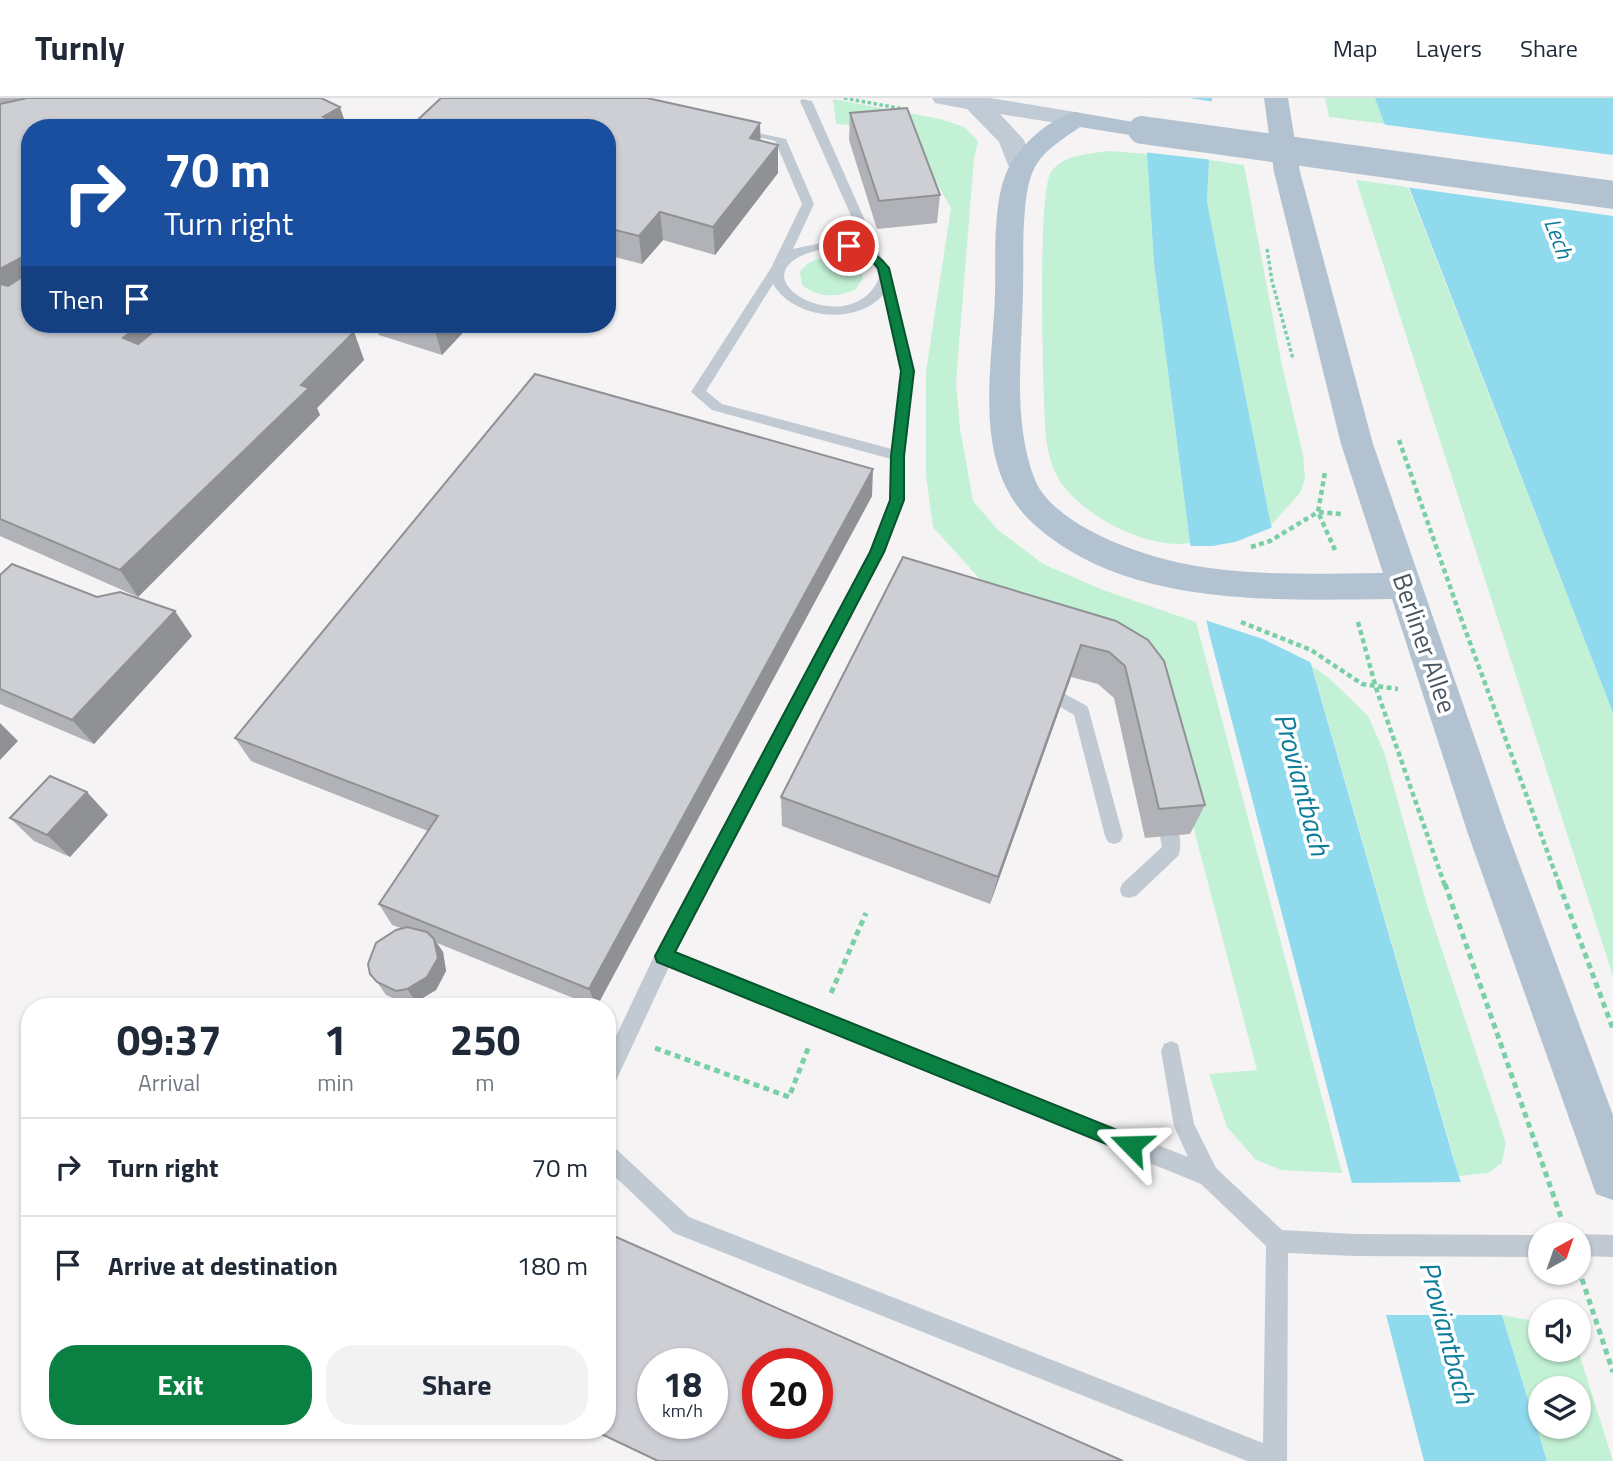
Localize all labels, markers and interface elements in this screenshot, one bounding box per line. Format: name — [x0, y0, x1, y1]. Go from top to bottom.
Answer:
text: Turnly — [35, 23, 125, 73]
text: Map — [1333, 30, 1378, 66]
text: Layers — [1416, 30, 1482, 66]
text: Share — [1520, 30, 1578, 66]
text: 70 m — [164, 131, 271, 206]
icon: right — [49, 147, 140, 238]
text: Turn right — [164, 199, 293, 247]
water label: Lech — [1535, 213, 1583, 264]
pin — [819, 216, 879, 276]
icon: arrive — [830, 227, 868, 265]
text: Then — [49, 280, 104, 319]
icon: arrive — [118, 280, 156, 318]
street label: Berliner Allee — [1383, 568, 1467, 718]
water label: Proviantbach — [1263, 708, 1343, 861]
text: 09:37 — [117, 1007, 222, 1071]
text: 1 — [324, 1007, 347, 1071]
text: 250 — [450, 1007, 520, 1071]
text: Arrival — [138, 1065, 200, 1100]
text: min — [317, 1065, 354, 1100]
text: m — [475, 1065, 495, 1100]
position arrow — [1094, 1108, 1168, 1182]
icon: right — [49, 1148, 87, 1186]
text: Turn right — [108, 1148, 219, 1187]
text: 70 m — [531, 1148, 588, 1187]
north arrow — [1528, 1222, 1591, 1284]
map controls — [1528, 1222, 1591, 1439]
icon: arrive — [49, 1246, 87, 1284]
text: Arrive at destination — [108, 1246, 338, 1285]
text: 180 m — [517, 1246, 588, 1285]
water label: Proviantbach — [1408, 1256, 1488, 1409]
button: sound — [1528, 1299, 1591, 1362]
button: Exit — [49, 1345, 312, 1425]
button: Share — [326, 1345, 588, 1425]
speed limit sign: 20 — [742, 1348, 833, 1439]
text: 18 — [663, 1357, 702, 1411]
button: layers — [1528, 1376, 1591, 1439]
text: km/h — [662, 1397, 703, 1424]

